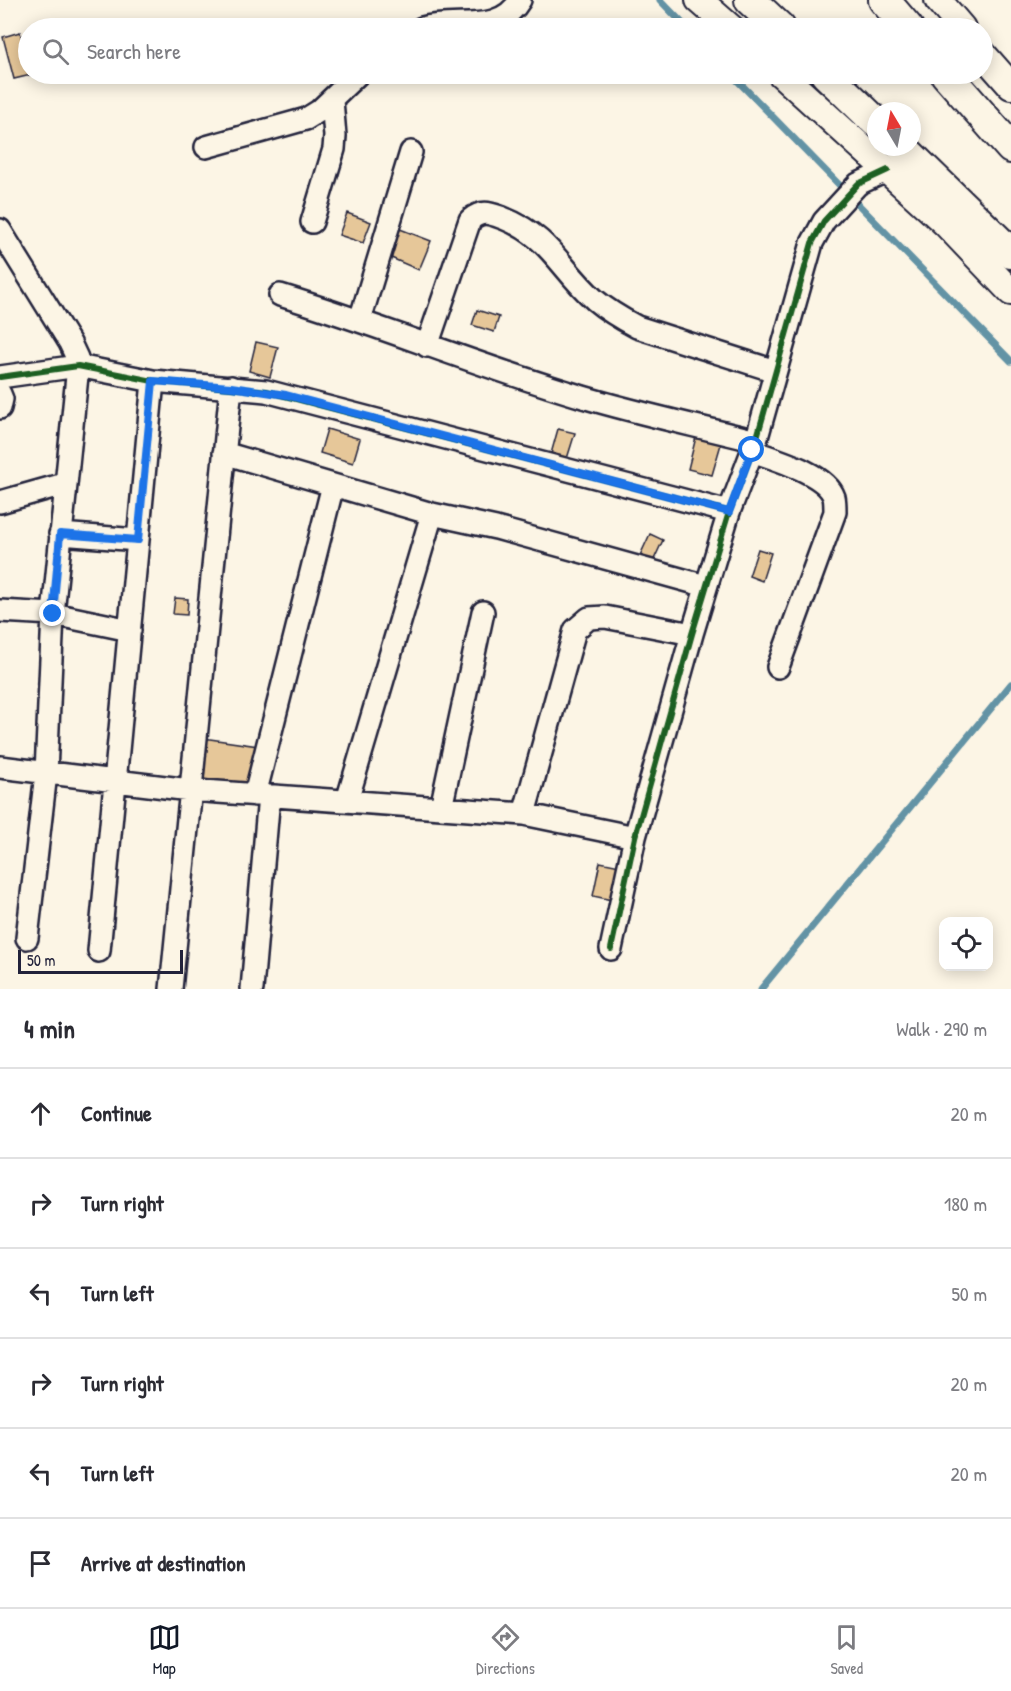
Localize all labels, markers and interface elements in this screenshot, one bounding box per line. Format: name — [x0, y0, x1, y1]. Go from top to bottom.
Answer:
search box — [18, 18, 993, 84]
icon: search — [39, 35, 72, 68]
text: Search here — [87, 36, 181, 66]
north arrow — [867, 102, 921, 156]
route start — [738, 436, 764, 462]
route end — [39, 600, 65, 626]
map controls — [939, 917, 993, 971]
button: locate — [939, 917, 993, 971]
scale bar — [18, 947, 183, 974]
text: 50 m — [27, 949, 56, 971]
text: 4 min — [24, 1011, 75, 1046]
text: Walk · 290 m — [896, 1015, 987, 1042]
icon: ahead — [24, 1097, 57, 1130]
text: Continue — [81, 1098, 152, 1128]
text: 20 m — [950, 1100, 987, 1127]
icon: right — [24, 1187, 57, 1220]
text: Turn right — [81, 1188, 164, 1218]
text: 180 m — [944, 1190, 987, 1217]
icon: left — [24, 1277, 57, 1310]
text: Turn left — [81, 1278, 154, 1308]
text: 50 m — [951, 1280, 987, 1307]
icon: right — [24, 1367, 57, 1400]
text: Turn right — [81, 1368, 164, 1398]
text: 20 m — [950, 1370, 987, 1397]
icon: left — [24, 1457, 57, 1490]
text: Turn left — [81, 1458, 154, 1488]
text: 20 m — [950, 1460, 987, 1487]
icon: arrive — [24, 1547, 57, 1580]
text: Arrive at destination — [81, 1548, 246, 1578]
tab: Map — [148, 1621, 181, 1679]
tab: Directions — [476, 1621, 535, 1679]
tab: Saved — [830, 1621, 863, 1679]

